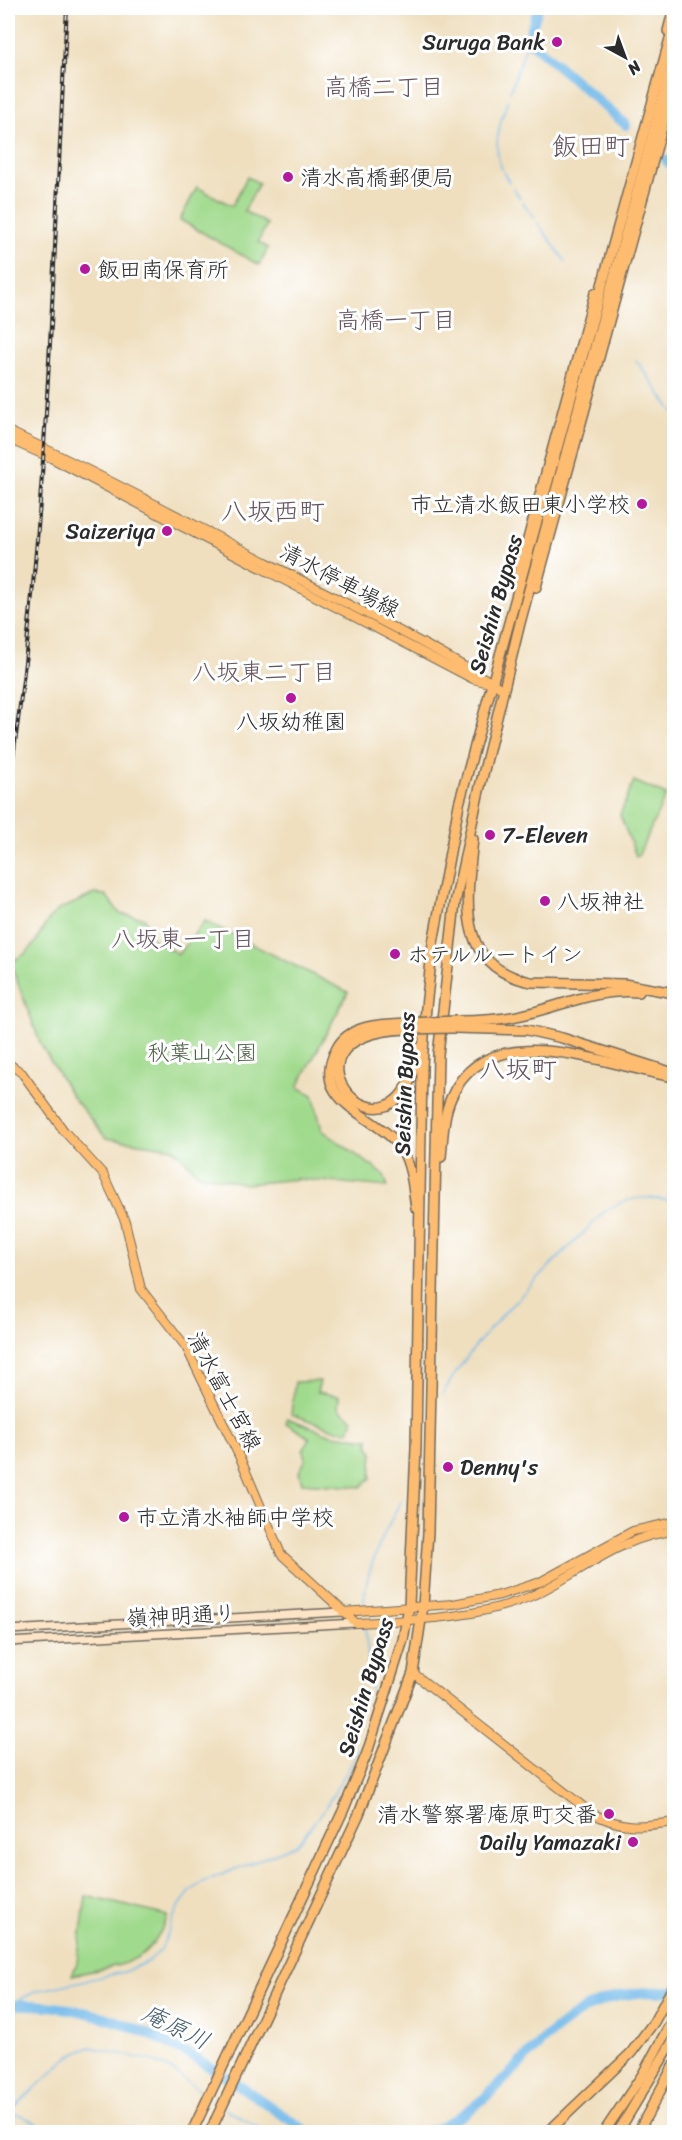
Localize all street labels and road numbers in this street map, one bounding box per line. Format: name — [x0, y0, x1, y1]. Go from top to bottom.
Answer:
street label: Seishin Bypass — [457, 529, 534, 679]
street label: 清水停車場線 — [272, 532, 407, 629]
street label: Seishin Bypass — [383, 1011, 427, 1156]
street label: 清水富士宮線 — [176, 1324, 273, 1459]
street label: 嶺神明通り — [125, 1593, 237, 1638]
street label: Seishin Bypass — [326, 1612, 405, 1762]

